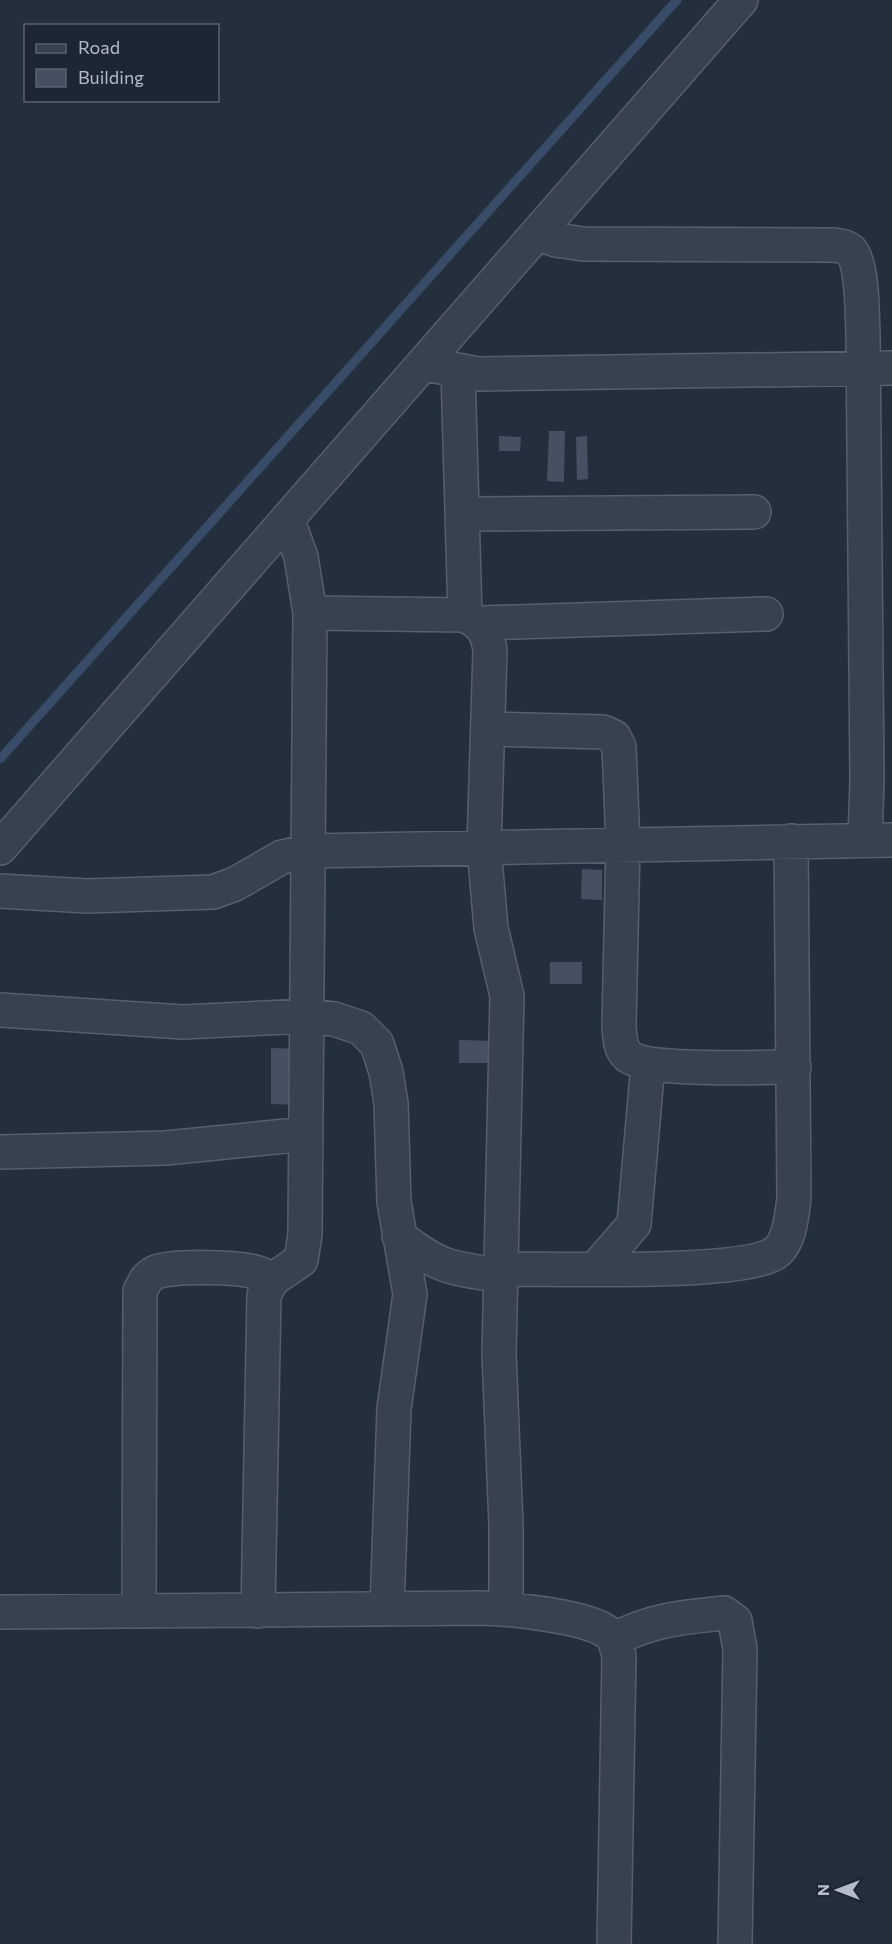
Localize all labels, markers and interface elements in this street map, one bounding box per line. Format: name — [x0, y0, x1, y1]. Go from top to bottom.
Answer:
legend — [24, 24, 219, 102]
text: Road — [78, 36, 120, 58]
text: Building — [78, 66, 144, 88]
north arrow — [808, 1860, 868, 1920]
text: N — [813, 1884, 832, 1896]

